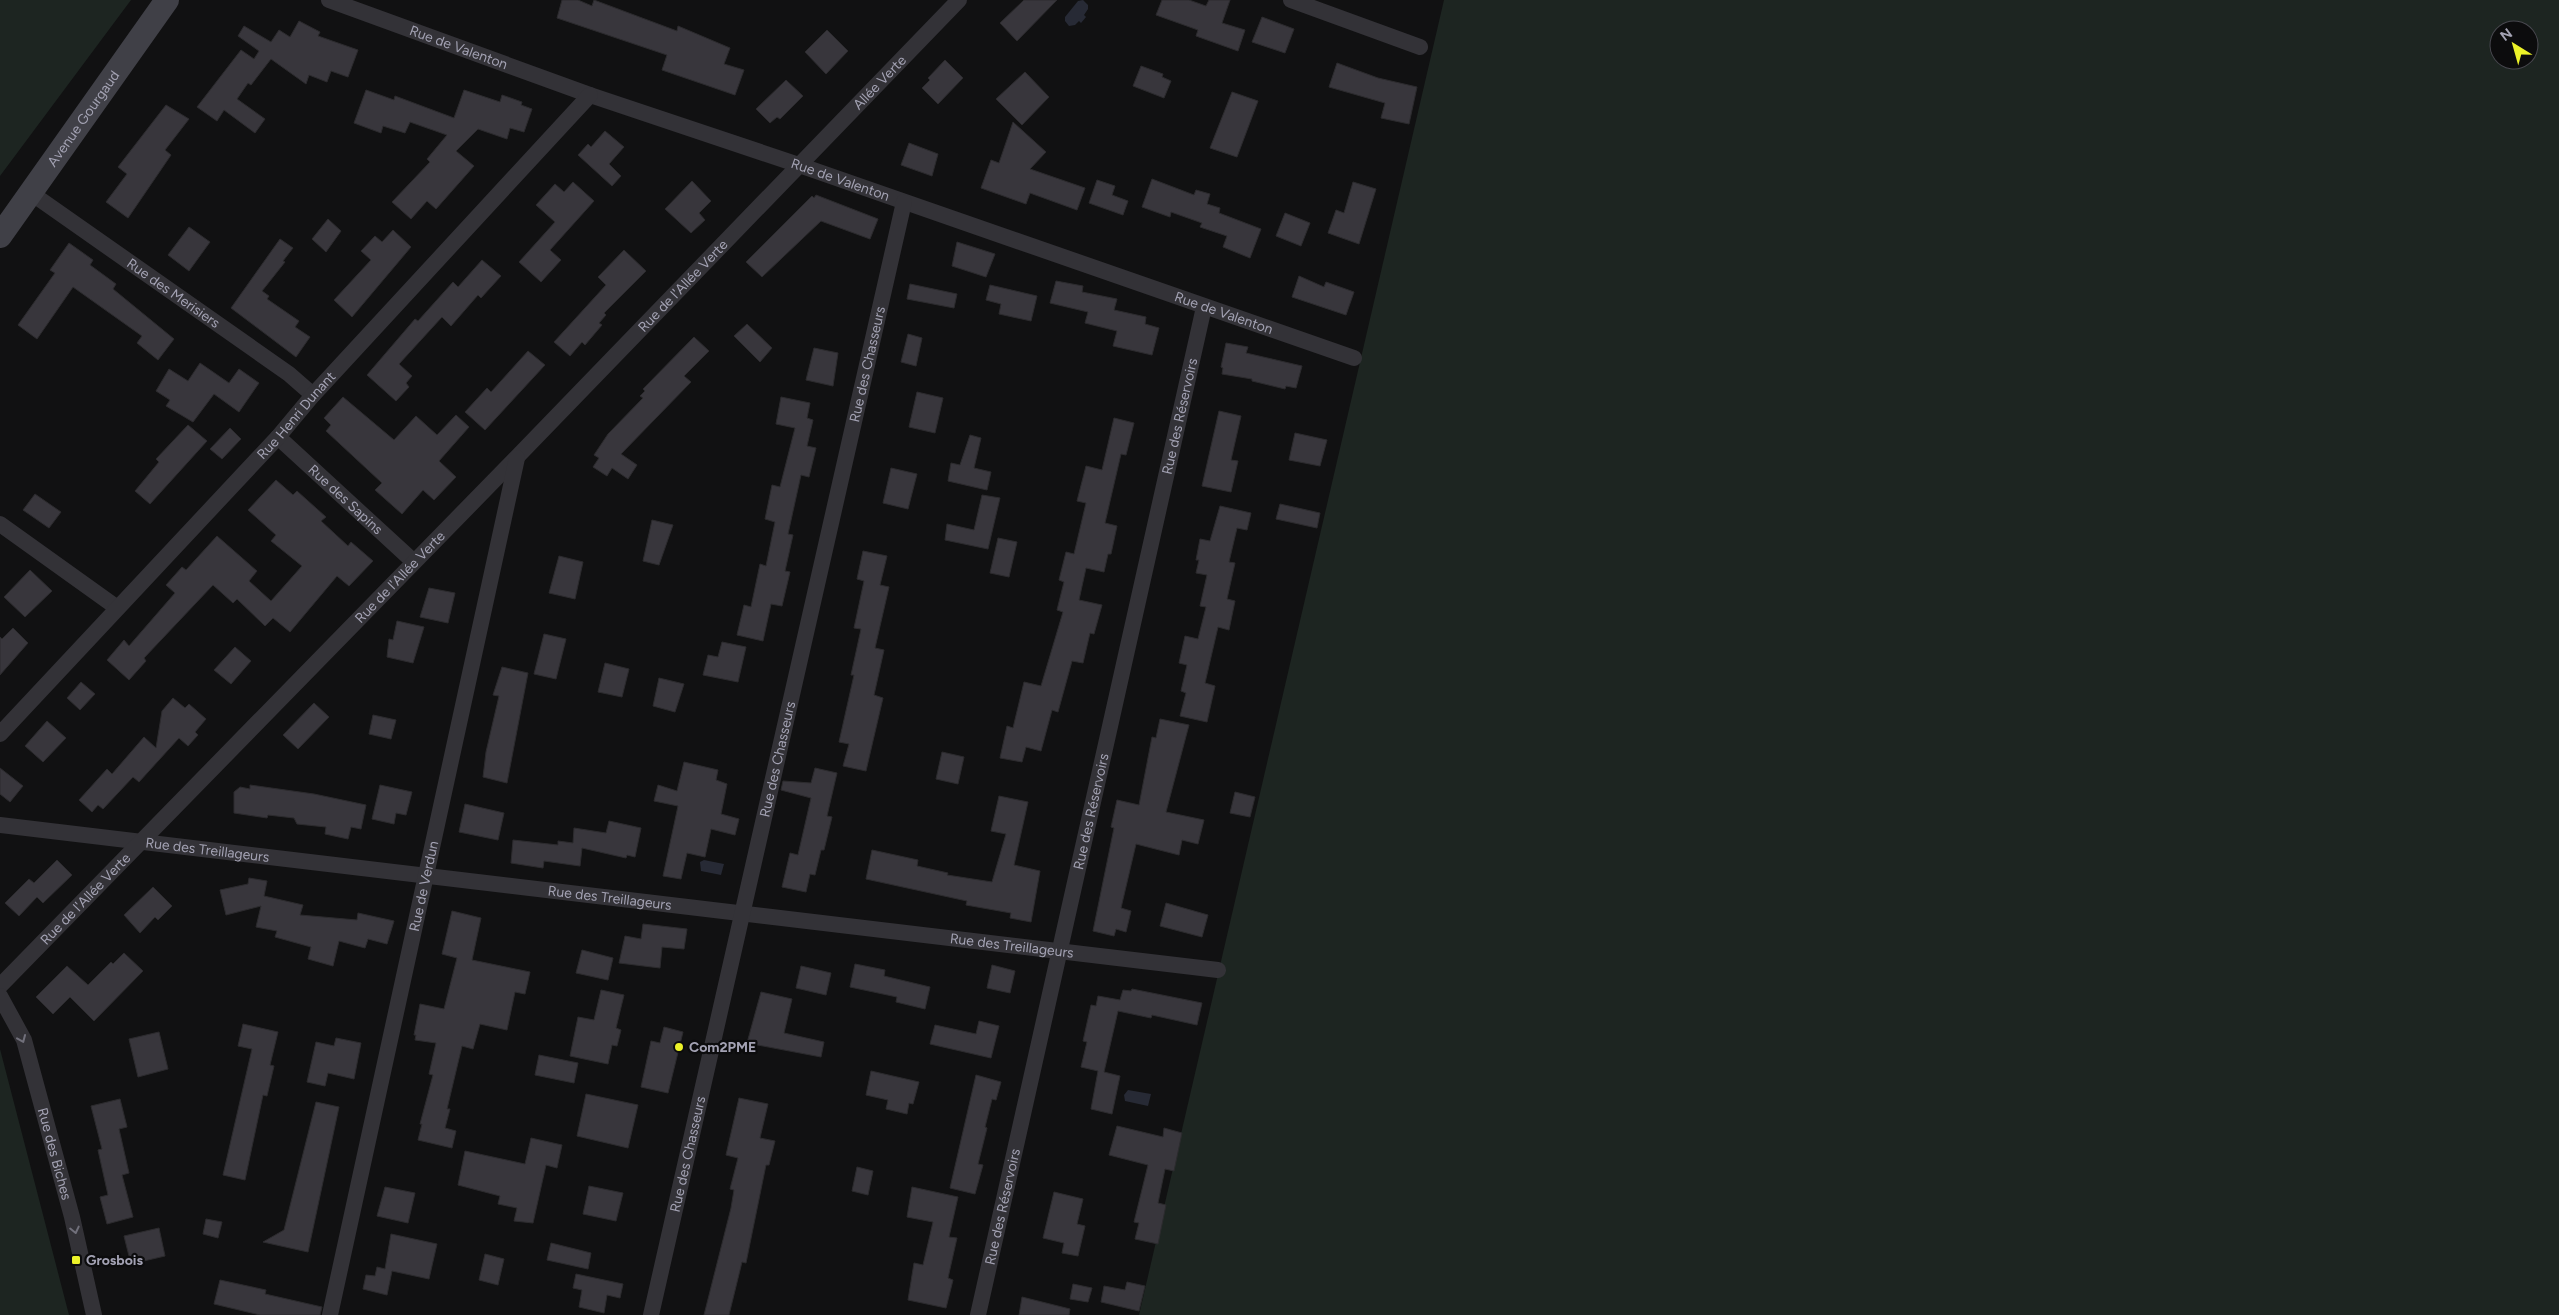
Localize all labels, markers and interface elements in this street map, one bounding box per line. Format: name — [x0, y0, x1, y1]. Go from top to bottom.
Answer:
north arrow — [2489, 20, 2539, 70]
street label: Rue de Valenton — [407, 22, 510, 73]
text: N — [2497, 25, 2516, 45]
street label: Allée Verte — [850, 52, 910, 113]
street label: Avenue Gourgaud — [44, 67, 123, 170]
street label: Rue de Valenton — [789, 155, 892, 205]
street label: Rue de l'Allée Verte — [635, 236, 732, 336]
street label: Rue des Merisiers — [123, 255, 223, 332]
street label: Rue de Valenton — [1172, 288, 1275, 338]
street label: Rue des Chasseurs — [846, 305, 889, 424]
street label: Rue des Réservoirs — [1159, 357, 1201, 476]
street label: Rue Henri Dunant — [254, 368, 339, 463]
street label: Rue des Sapins — [305, 461, 386, 538]
street label: Rue de l'Allée Verte — [351, 527, 449, 627]
street label: Rue des Chasseurs — [756, 700, 799, 819]
street label: Rue des Réservoirs — [1070, 752, 1113, 871]
street label: Rue des Treillageurs — [145, 834, 270, 866]
street label: Rue de Verdun — [406, 839, 442, 933]
street label: Rue de l'Allée Verte — [37, 849, 135, 949]
street label: Rue des Treillageurs — [547, 882, 672, 914]
street label: Rue des Treillageurs — [949, 930, 1075, 962]
one-way arrow — [17, 1035, 27, 1043]
place label: Com2PME — [689, 1039, 756, 1056]
marker: Com2PME — [673, 1041, 685, 1053]
street label: Rue des Chasseurs — [667, 1095, 709, 1214]
street label: Rue des Biches — [34, 1106, 75, 1202]
street label: Rue des Réservoirs — [981, 1147, 1024, 1267]
one-way arrow — [69, 1225, 80, 1234]
place label: Grosbois — [86, 1252, 144, 1269]
marker: Grosbois — [70, 1254, 82, 1266]

